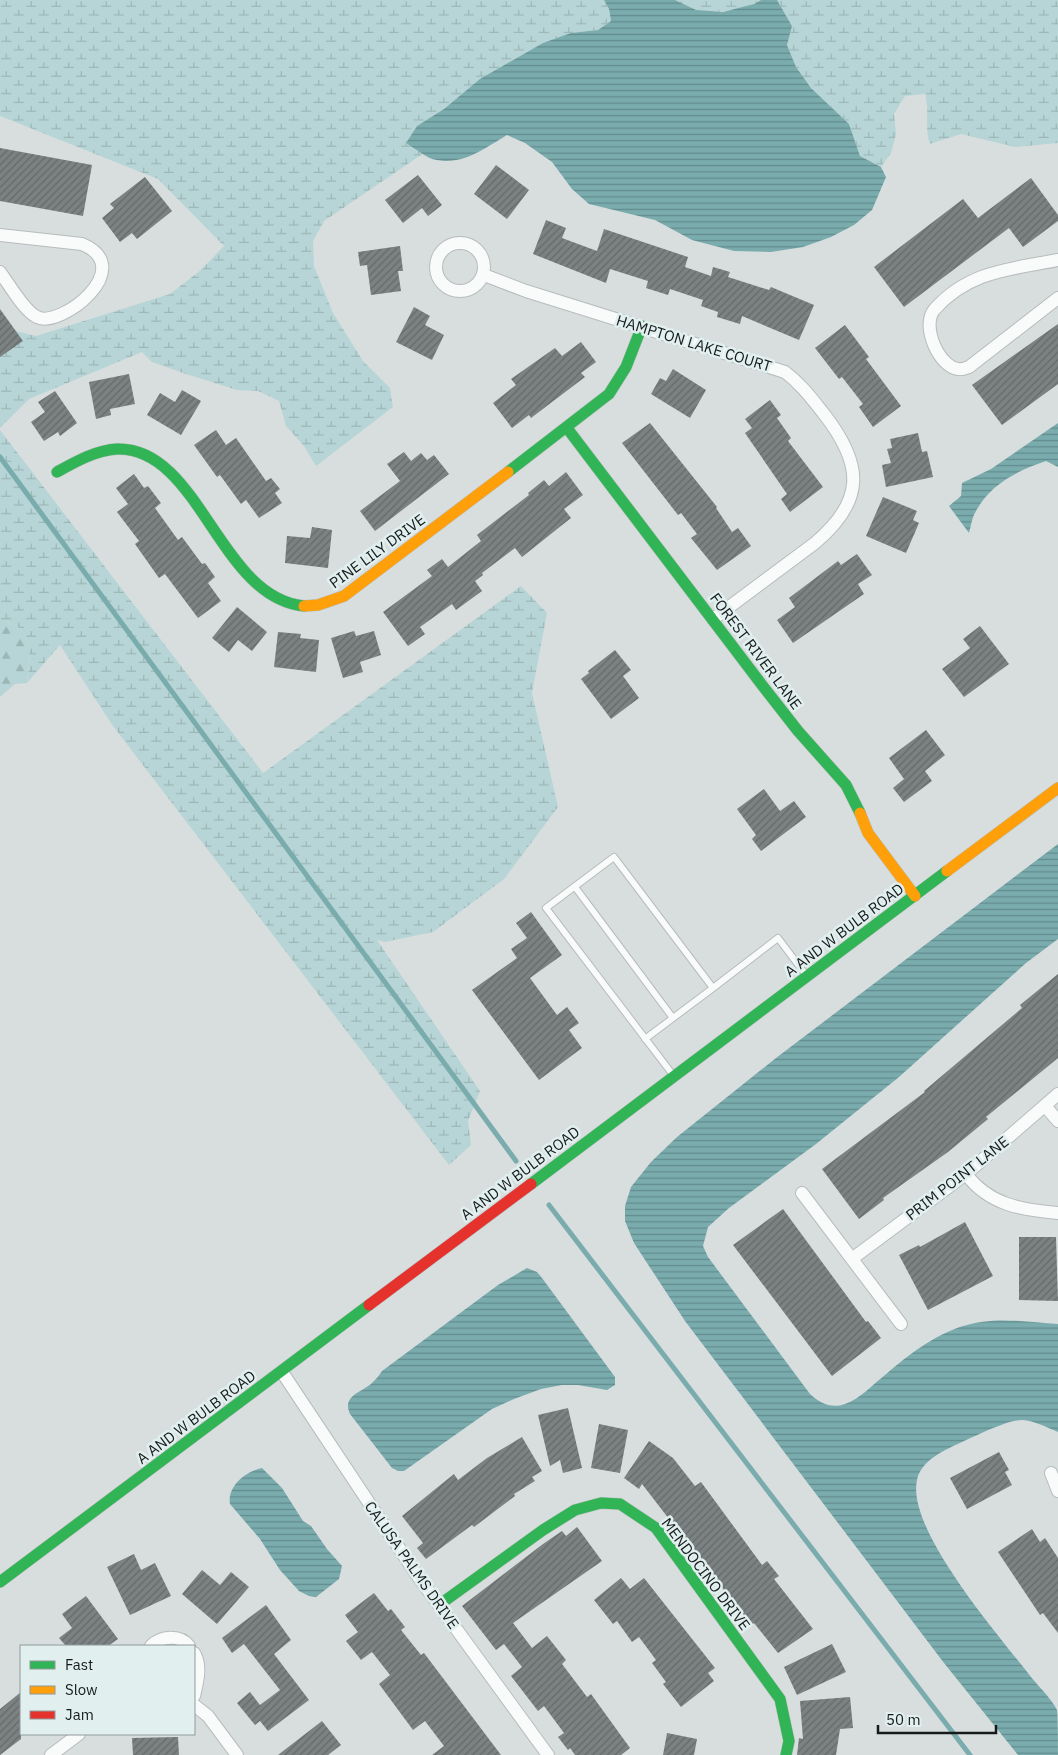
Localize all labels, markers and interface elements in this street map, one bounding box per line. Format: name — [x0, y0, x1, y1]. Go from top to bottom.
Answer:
street label: HAMPTON LAKE COURT — [614, 310, 774, 376]
street label: PINE LILY DRIVE — [325, 510, 429, 592]
street label: FOREST RIVER LANE — [706, 589, 806, 713]
street label: A AND W BULB ROAD — [781, 879, 907, 981]
street label: A AND W BULB ROAD — [457, 1122, 583, 1224]
street label: PRIM POINT LANE — [902, 1132, 1012, 1224]
street label: A AND W BULB ROAD — [133, 1366, 259, 1468]
street label: CALUSA PALMS DRIVE — [361, 1497, 463, 1633]
street label: MENDOCINO DRIVE — [658, 1514, 754, 1634]
legend — [20, 1645, 195, 1735]
text: Fast — [65, 1655, 93, 1674]
text: Slow — [65, 1680, 98, 1699]
scale bar — [878, 1702, 996, 1734]
text: Jam — [65, 1705, 94, 1724]
text: 50 m — [886, 1710, 921, 1729]

